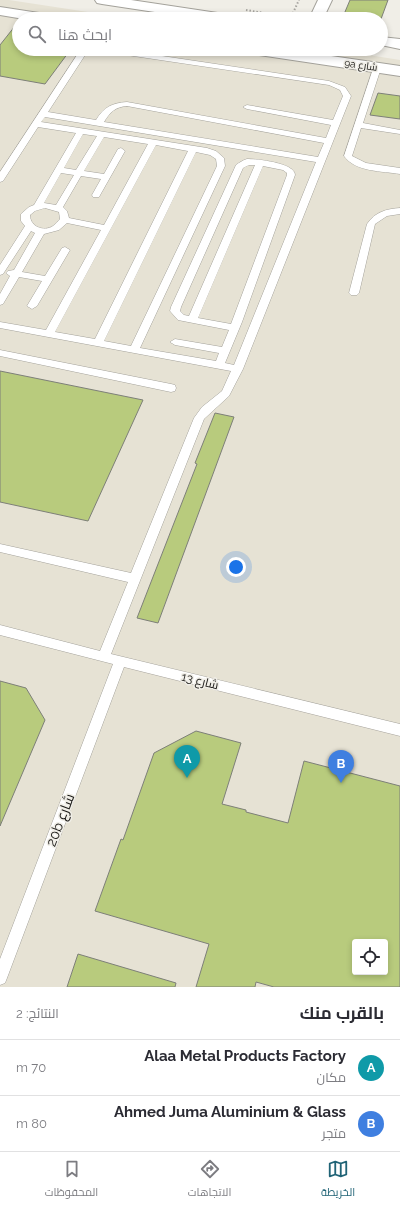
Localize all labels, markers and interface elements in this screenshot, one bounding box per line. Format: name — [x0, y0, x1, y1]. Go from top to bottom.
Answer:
search box — [12, 12, 388, 56]
icon: search — [26, 23, 48, 45]
text: ابحث هنا — [58, 26, 112, 44]
street label: 9a شارع — [344, 57, 378, 74]
your location — [226, 557, 246, 577]
street label: شارع 13 — [180, 670, 220, 693]
pin: A — [174, 745, 200, 778]
pin: B — [328, 750, 354, 783]
street label: 20b شارع — [43, 791, 78, 849]
map controls — [352, 939, 388, 975]
button: locate — [352, 939, 388, 975]
text: بالقرب منك — [300, 1003, 384, 1023]
text: النتائج: 2 — [16, 1006, 59, 1021]
text: Alaa Metal Products Factory — [144, 1047, 346, 1065]
text: 70 m — [16, 1060, 46, 1075]
text: A — [367, 1060, 375, 1075]
text: مكان — [317, 1070, 346, 1085]
text: Ahmed Juma Aluminium & Glass — [114, 1103, 346, 1121]
text: 80 m — [16, 1116, 47, 1131]
text: B — [367, 1116, 375, 1131]
text: متجر — [322, 1126, 346, 1141]
tab: المحفوظات — [45, 1158, 98, 1202]
tab: الاتجاهات — [188, 1158, 231, 1202]
tab: الخريطة — [321, 1158, 355, 1202]

